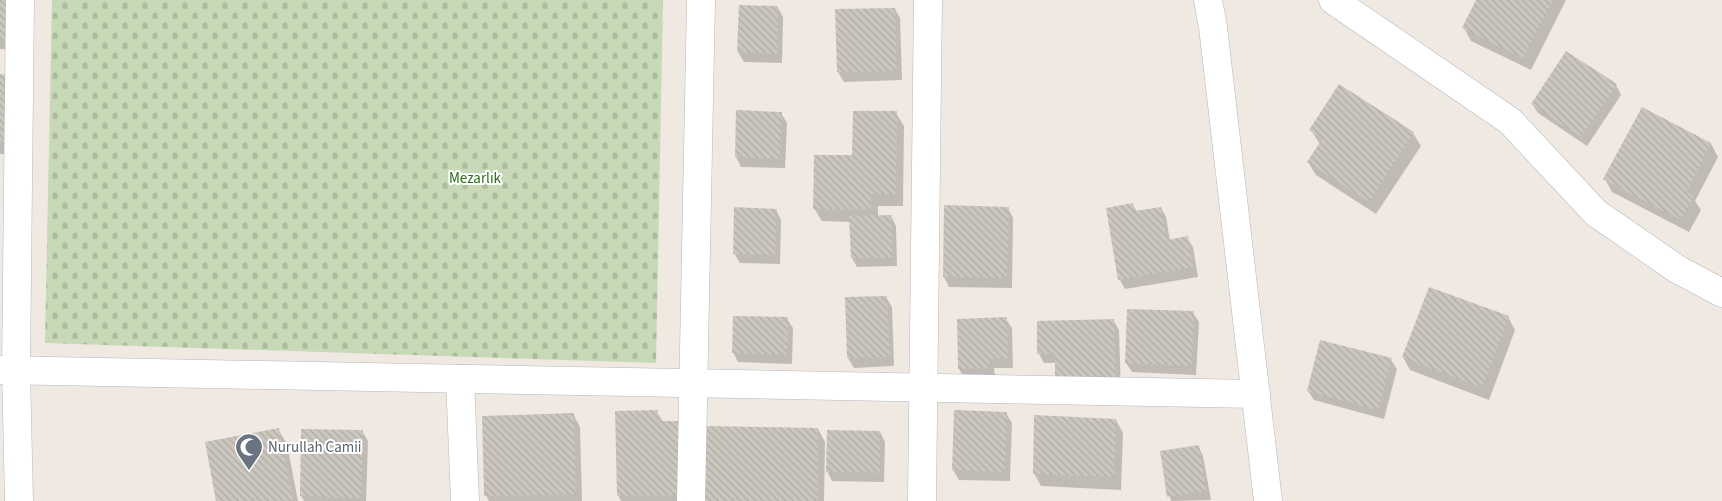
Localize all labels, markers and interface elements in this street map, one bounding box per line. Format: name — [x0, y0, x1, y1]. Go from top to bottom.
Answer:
park label: Mezarlık — [449, 168, 502, 189]
mosque icon: Nurullah Camii — [234, 432, 264, 471]
place label: Nurullah Camii — [268, 437, 362, 458]

